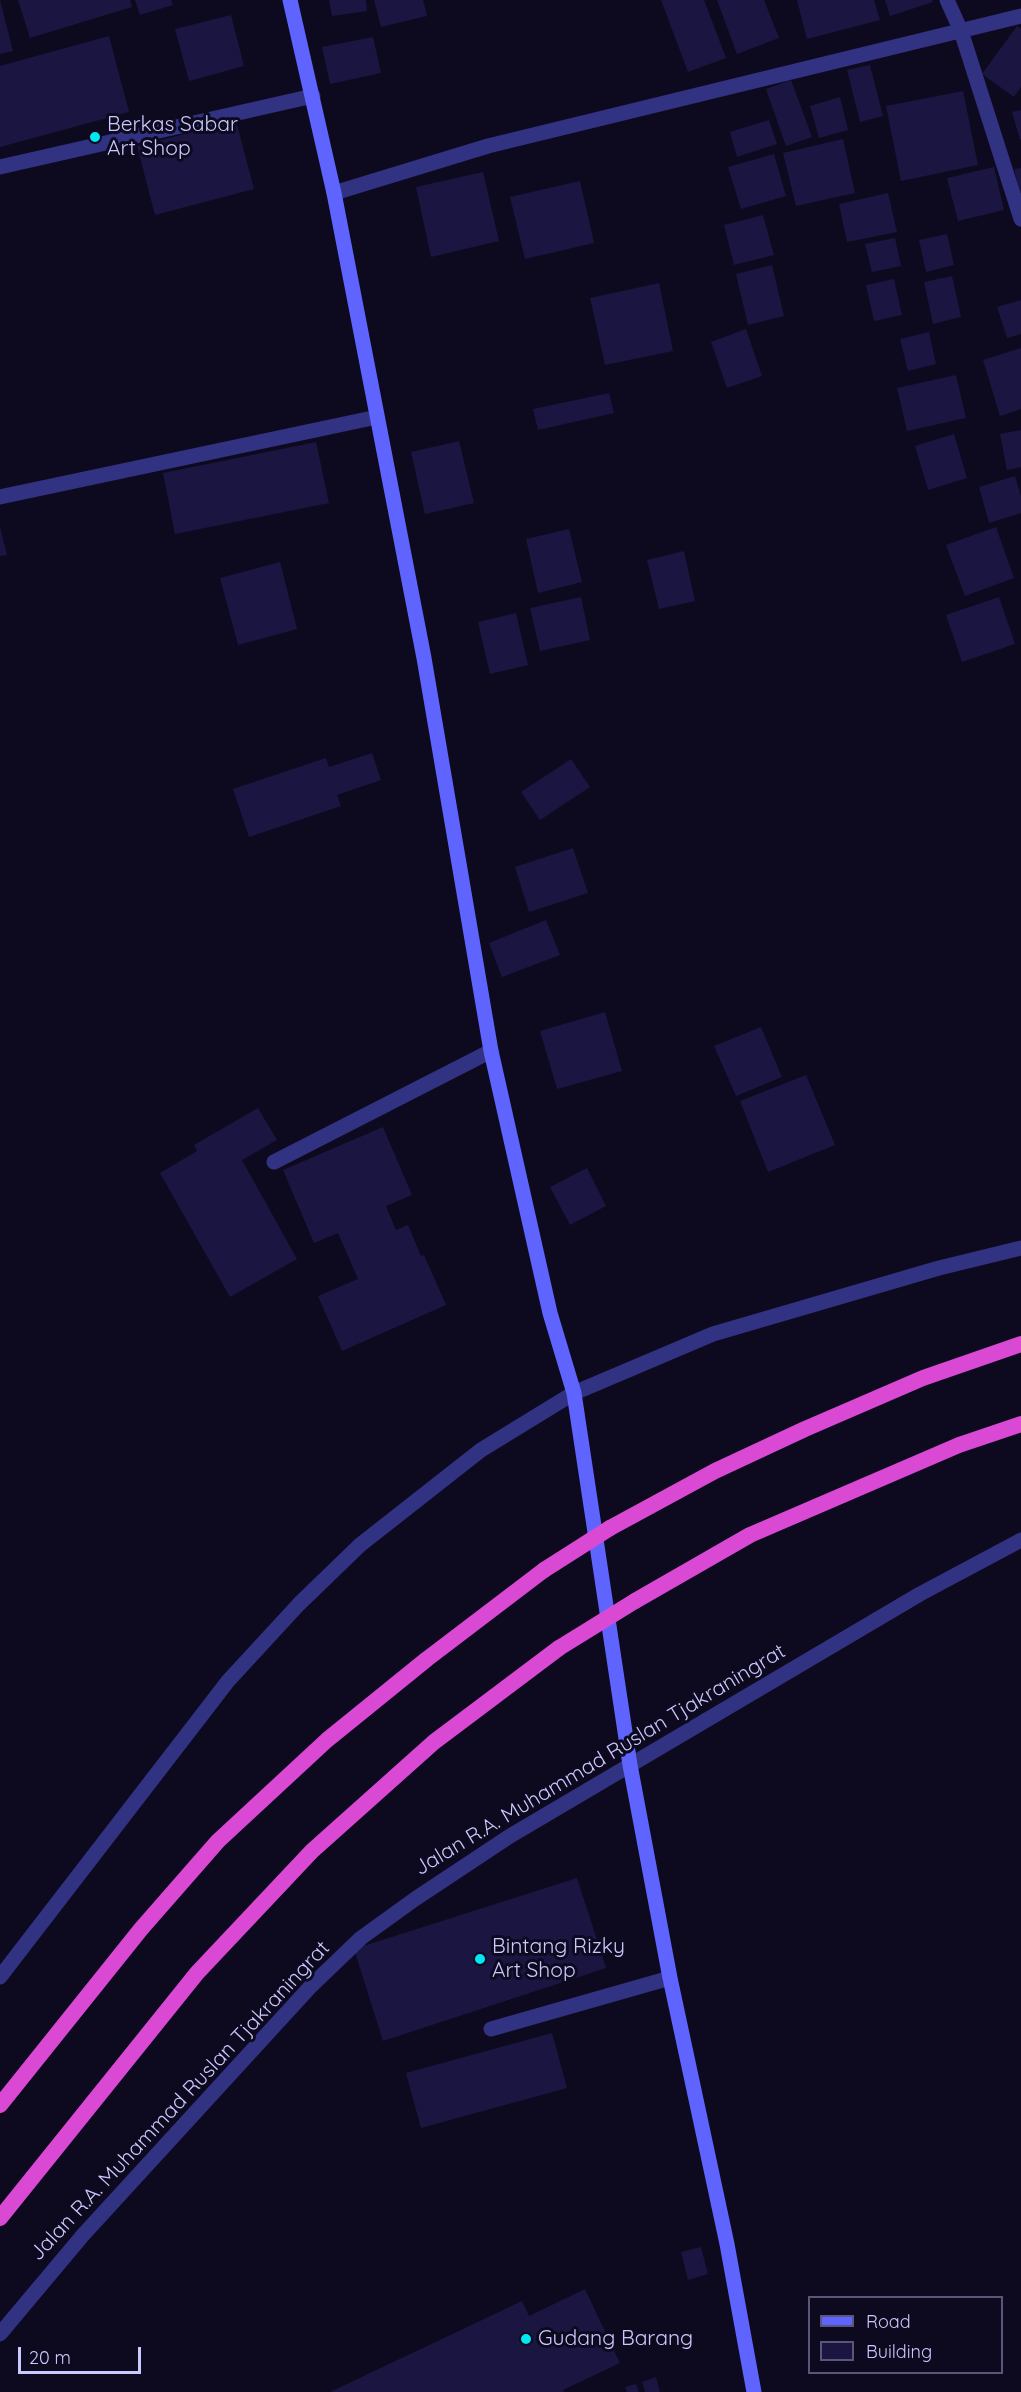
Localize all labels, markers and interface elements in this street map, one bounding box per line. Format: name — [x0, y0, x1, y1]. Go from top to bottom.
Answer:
place label: Berkas Sabar Art Shop — [107, 112, 238, 162]
marker: Berkas Sabar Art Shop — [88, 130, 102, 144]
street label: Jalan R.A. Muhammad Ruslan Tjakraningrat — [410, 1639, 790, 1881]
place label: Bintang Rizky Art Shop — [492, 1934, 625, 1984]
street label: Jalan R.A. Muhammad Ruslan Tjakraningrat — [25, 1936, 335, 2266]
marker: Bintang Rizky Art Shop — [473, 1952, 487, 1966]
legend — [808, 2296, 1003, 2374]
text: Road — [866, 2310, 911, 2333]
place label: Gudang Barang — [538, 2326, 693, 2352]
marker: Gudang Barang — [519, 2332, 533, 2346]
scale bar — [21, 2335, 144, 2373]
text: Building — [866, 2340, 932, 2363]
text: 20 m — [29, 2346, 71, 2369]

